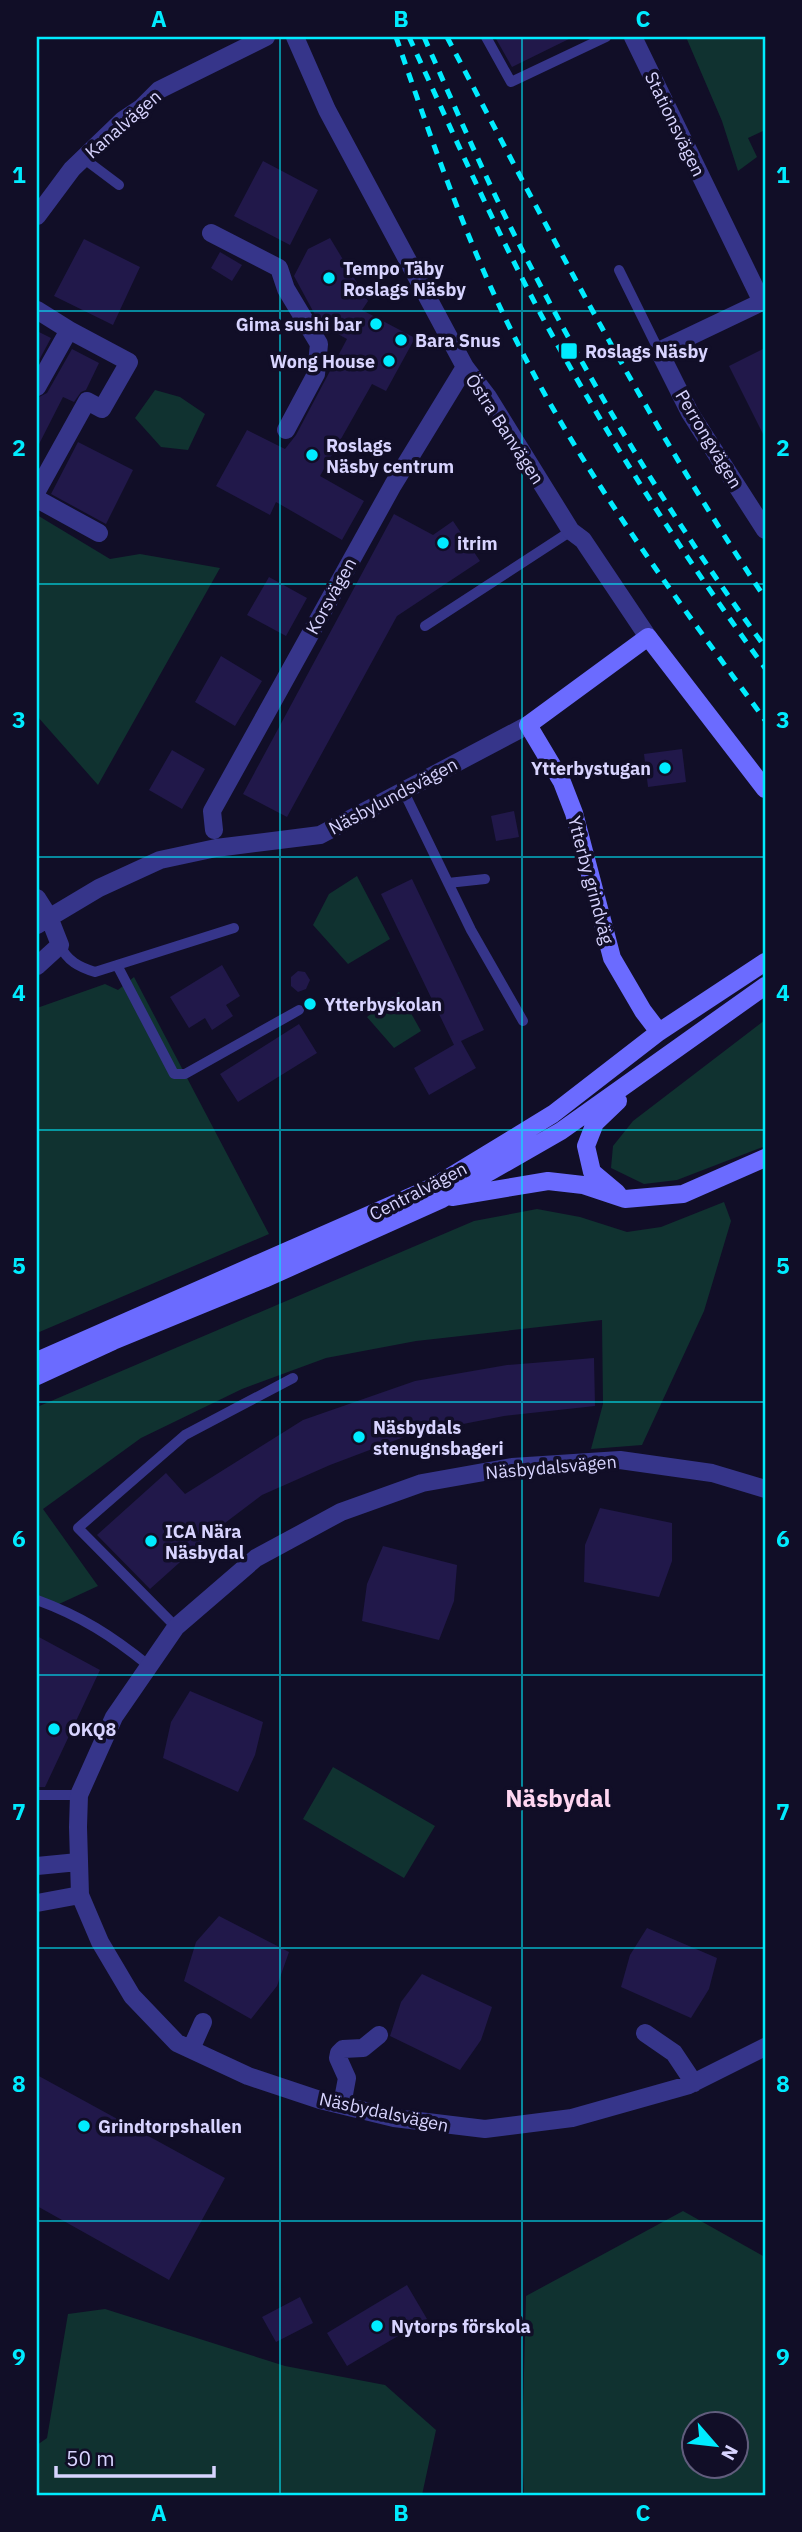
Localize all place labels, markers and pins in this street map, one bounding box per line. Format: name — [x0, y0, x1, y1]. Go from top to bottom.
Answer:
place label: Tempo Täby Roslags Näsby — [343, 257, 466, 301]
marker: Tempo Täby Roslags Näsby — [321, 270, 337, 286]
place label: Gima sushi bar — [236, 313, 362, 336]
marker: Gima sushi bar — [368, 316, 384, 332]
place label: Bara Snus — [415, 329, 501, 352]
marker: Bara Snus — [393, 332, 409, 348]
place label: Roslags Näsby — [585, 340, 708, 363]
marker: Roslags Näsby — [559, 341, 579, 361]
place label: Wong House — [270, 350, 375, 373]
marker: Wong House — [381, 353, 397, 369]
place label: Roslags Näsby centrum — [326, 434, 454, 478]
marker: Roslags Näsby centrum — [304, 447, 320, 463]
place label: itrim — [457, 532, 498, 555]
marker: itrim — [435, 535, 451, 551]
place label: Ytterbystugan — [531, 757, 651, 780]
marker: Ytterbystugan — [657, 760, 673, 776]
place label: Ytterbyskolan — [324, 993, 442, 1016]
marker: Ytterbyskolan — [302, 996, 318, 1012]
place label: Näsbydals stenugnsbageri — [373, 1416, 504, 1460]
marker: Näsbydals stenugnsbageri — [351, 1429, 367, 1445]
place label: ICA Nära Näsbydal — [165, 1520, 245, 1564]
marker: ICA Nära Näsbydal — [143, 1533, 159, 1549]
place label: OKQ8 — [68, 1718, 117, 1741]
marker: OKQ8 — [46, 1721, 62, 1737]
place label: Grindtorpshallen — [98, 2115, 242, 2138]
marker: Grindtorpshallen — [76, 2118, 92, 2134]
place label: Nytorps förskola — [391, 2315, 531, 2338]
marker: Nytorps förskola — [369, 2318, 385, 2334]

